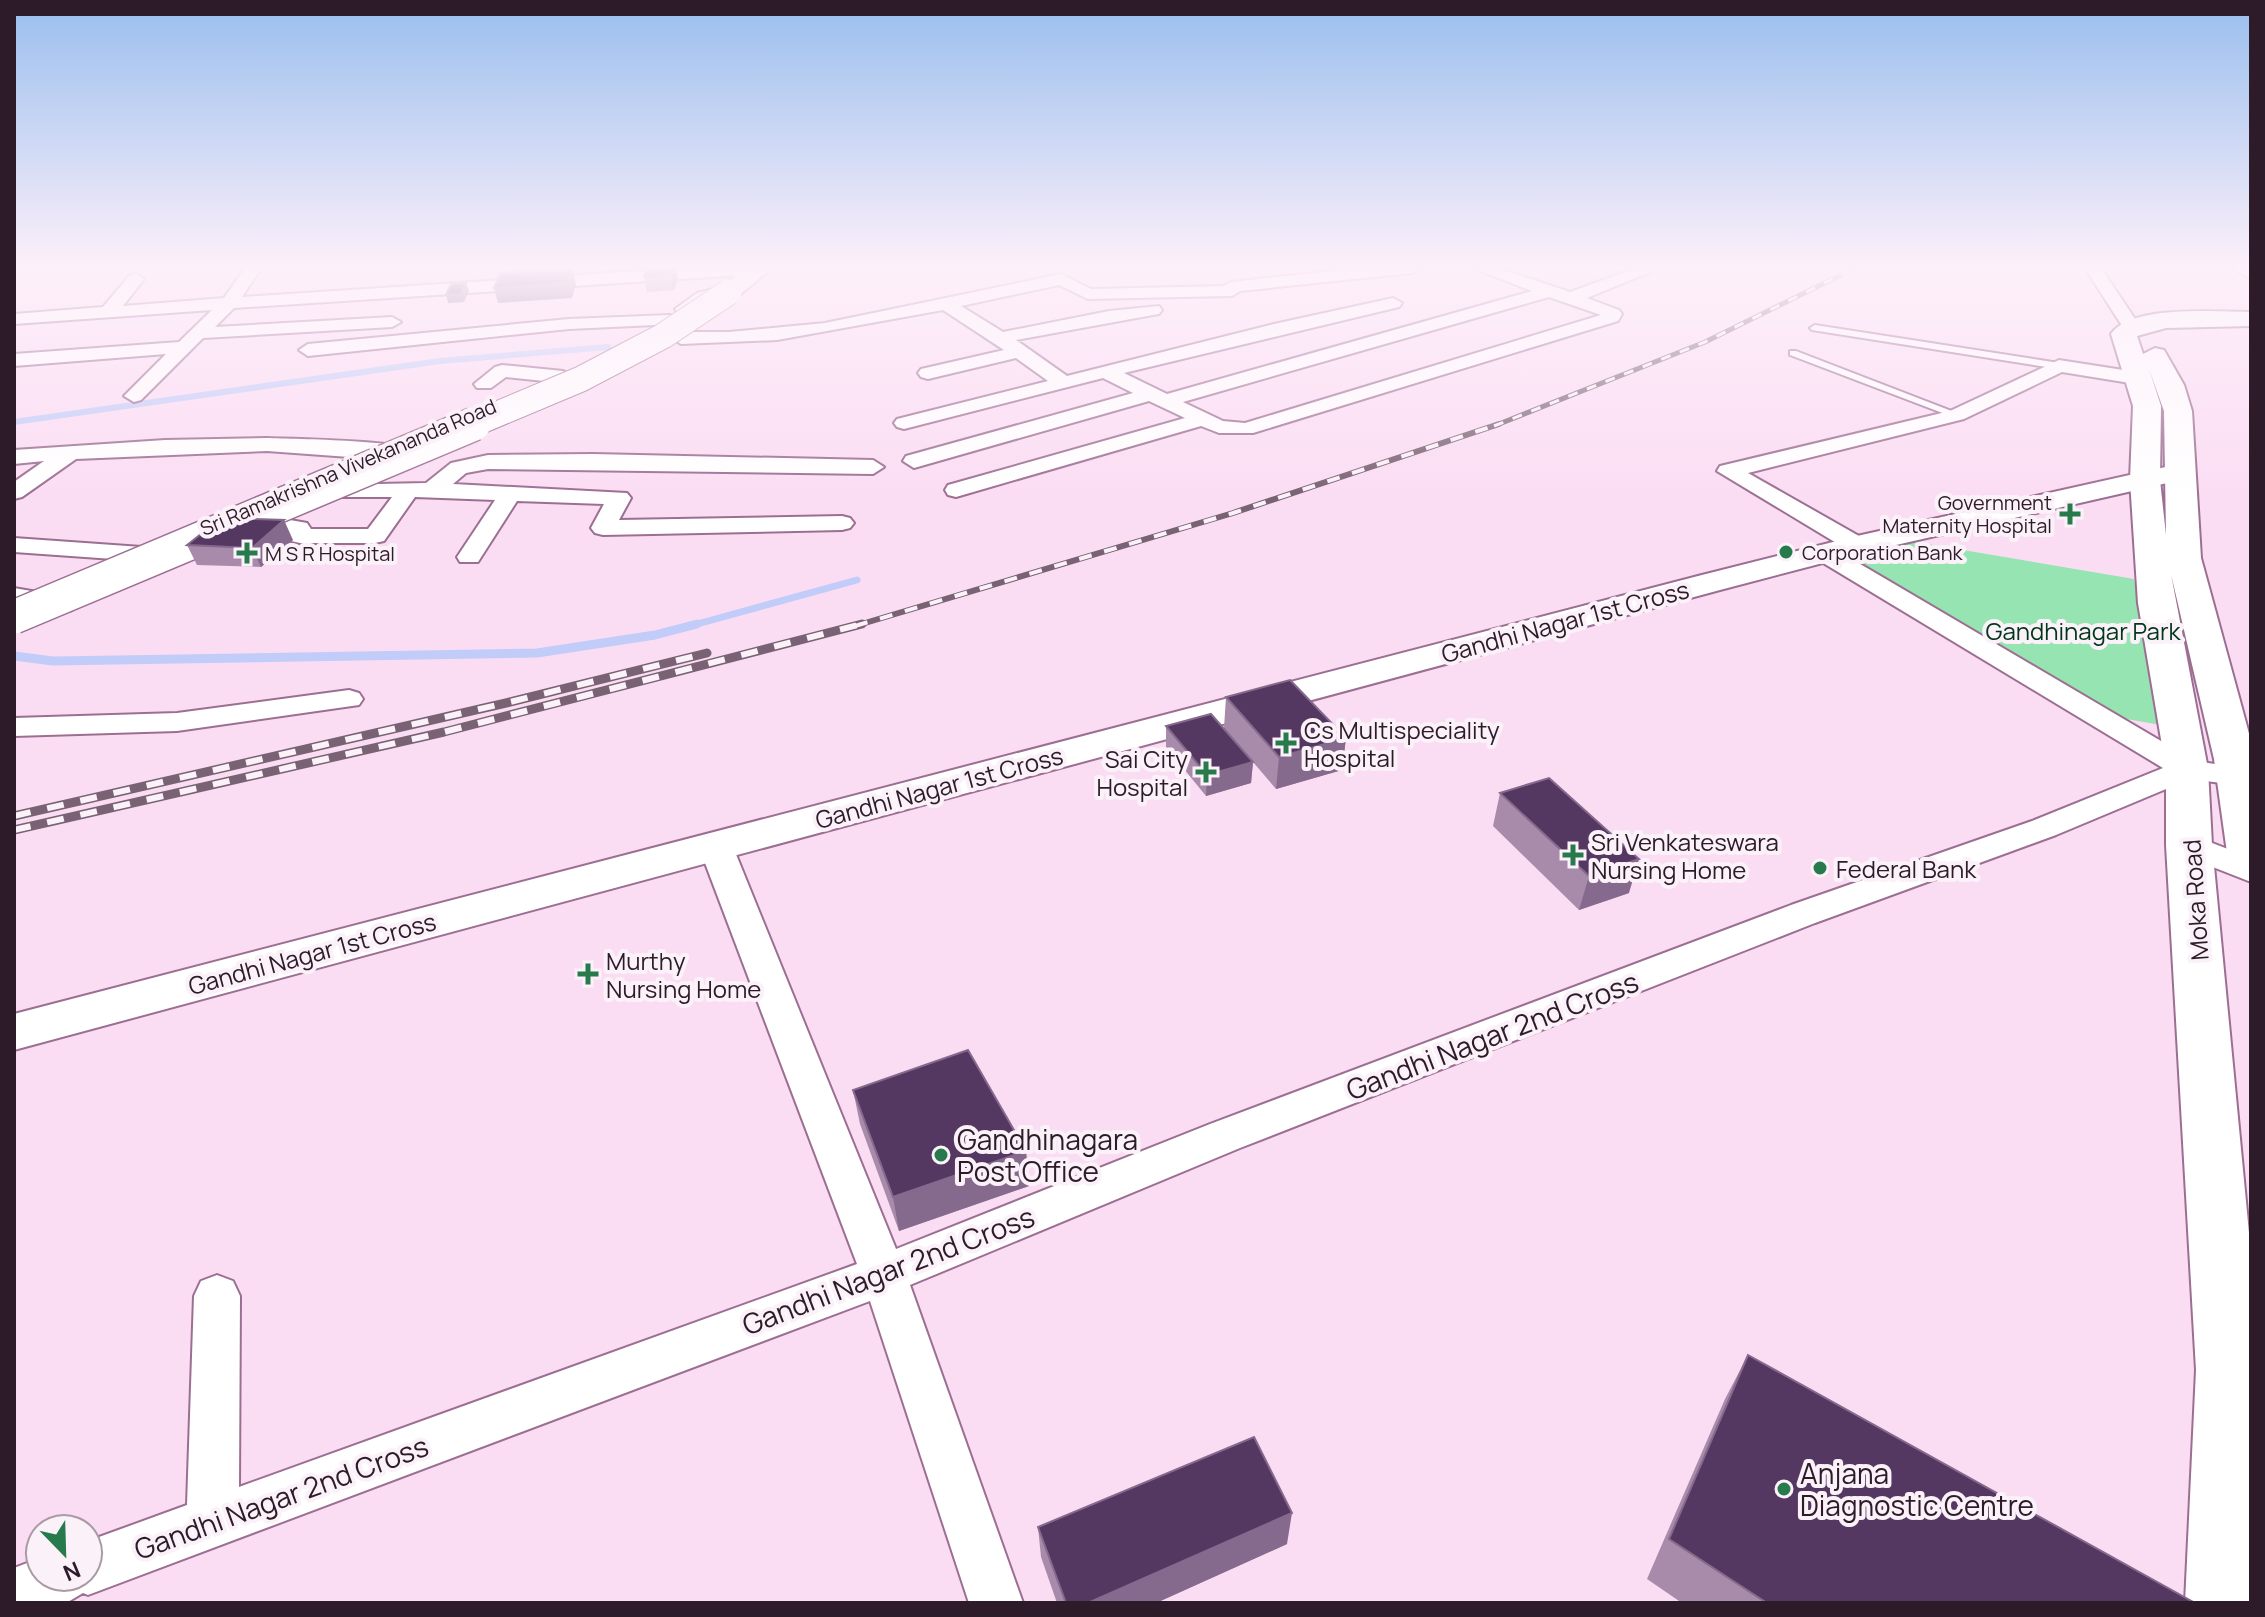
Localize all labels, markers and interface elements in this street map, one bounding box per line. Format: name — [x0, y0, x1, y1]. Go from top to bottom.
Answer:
street label: Sri Ramakrishna Vivekananda Road — [196, 392, 500, 542]
place label: Government Maternity Hospital — [1883, 489, 2052, 539]
marker: Government Maternity Hospital — [2059, 503, 2081, 525]
place label: Corporation Bank — [1802, 539, 1964, 566]
place label: M S R Hospital — [265, 540, 395, 567]
marker: M S R Hospital — [236, 542, 258, 564]
marker: Corporation Bank — [1777, 543, 1795, 561]
street label: Gandhi Nagar 1st Cross — [1437, 572, 1693, 670]
park label: Gandhinagar Park — [1986, 614, 2182, 647]
place label: Cs Multispeciality Hospital — [1304, 713, 1500, 774]
marker: Cs Multispeciality Hospital — [1275, 732, 1297, 754]
street label: Gandhi Nagar 1st Cross — [811, 738, 1067, 836]
place label: Sai City Hospital — [1097, 742, 1188, 803]
marker: Sai City Hospital — [1195, 761, 1217, 783]
place label: Sri Venkateswara Nursing Home — [1591, 825, 1779, 886]
street label: Moka Road — [2174, 838, 2216, 962]
marker: Sri Venkateswara Nursing Home — [1562, 844, 1584, 866]
place label: Federal Bank — [1836, 852, 1977, 885]
marker: Federal Bank — [1811, 859, 1829, 877]
street label: Gandhi Nagar 1st Cross — [184, 904, 440, 1002]
place label: Murthy Nursing Home — [606, 944, 761, 1005]
street label: Gandhi Nagar 2nd Cross — [1340, 962, 1644, 1108]
marker: Murthy Nursing Home — [577, 963, 599, 985]
place label: Gandhinagara Post Office — [957, 1120, 1138, 1190]
marker: Gandhinagara Post Office — [932, 1146, 950, 1164]
street label: Gandhi Nagar 2nd Cross — [736, 1197, 1040, 1343]
street label: Gandhi Nagar 2nd Cross — [129, 1426, 433, 1568]
place label: Anjana Diagnostic Centre — [1800, 1454, 2034, 1524]
marker: Anjana Diagnostic Centre — [1775, 1480, 1793, 1498]
north arrow — [24, 1513, 104, 1593]
text: N — [59, 1555, 85, 1588]

